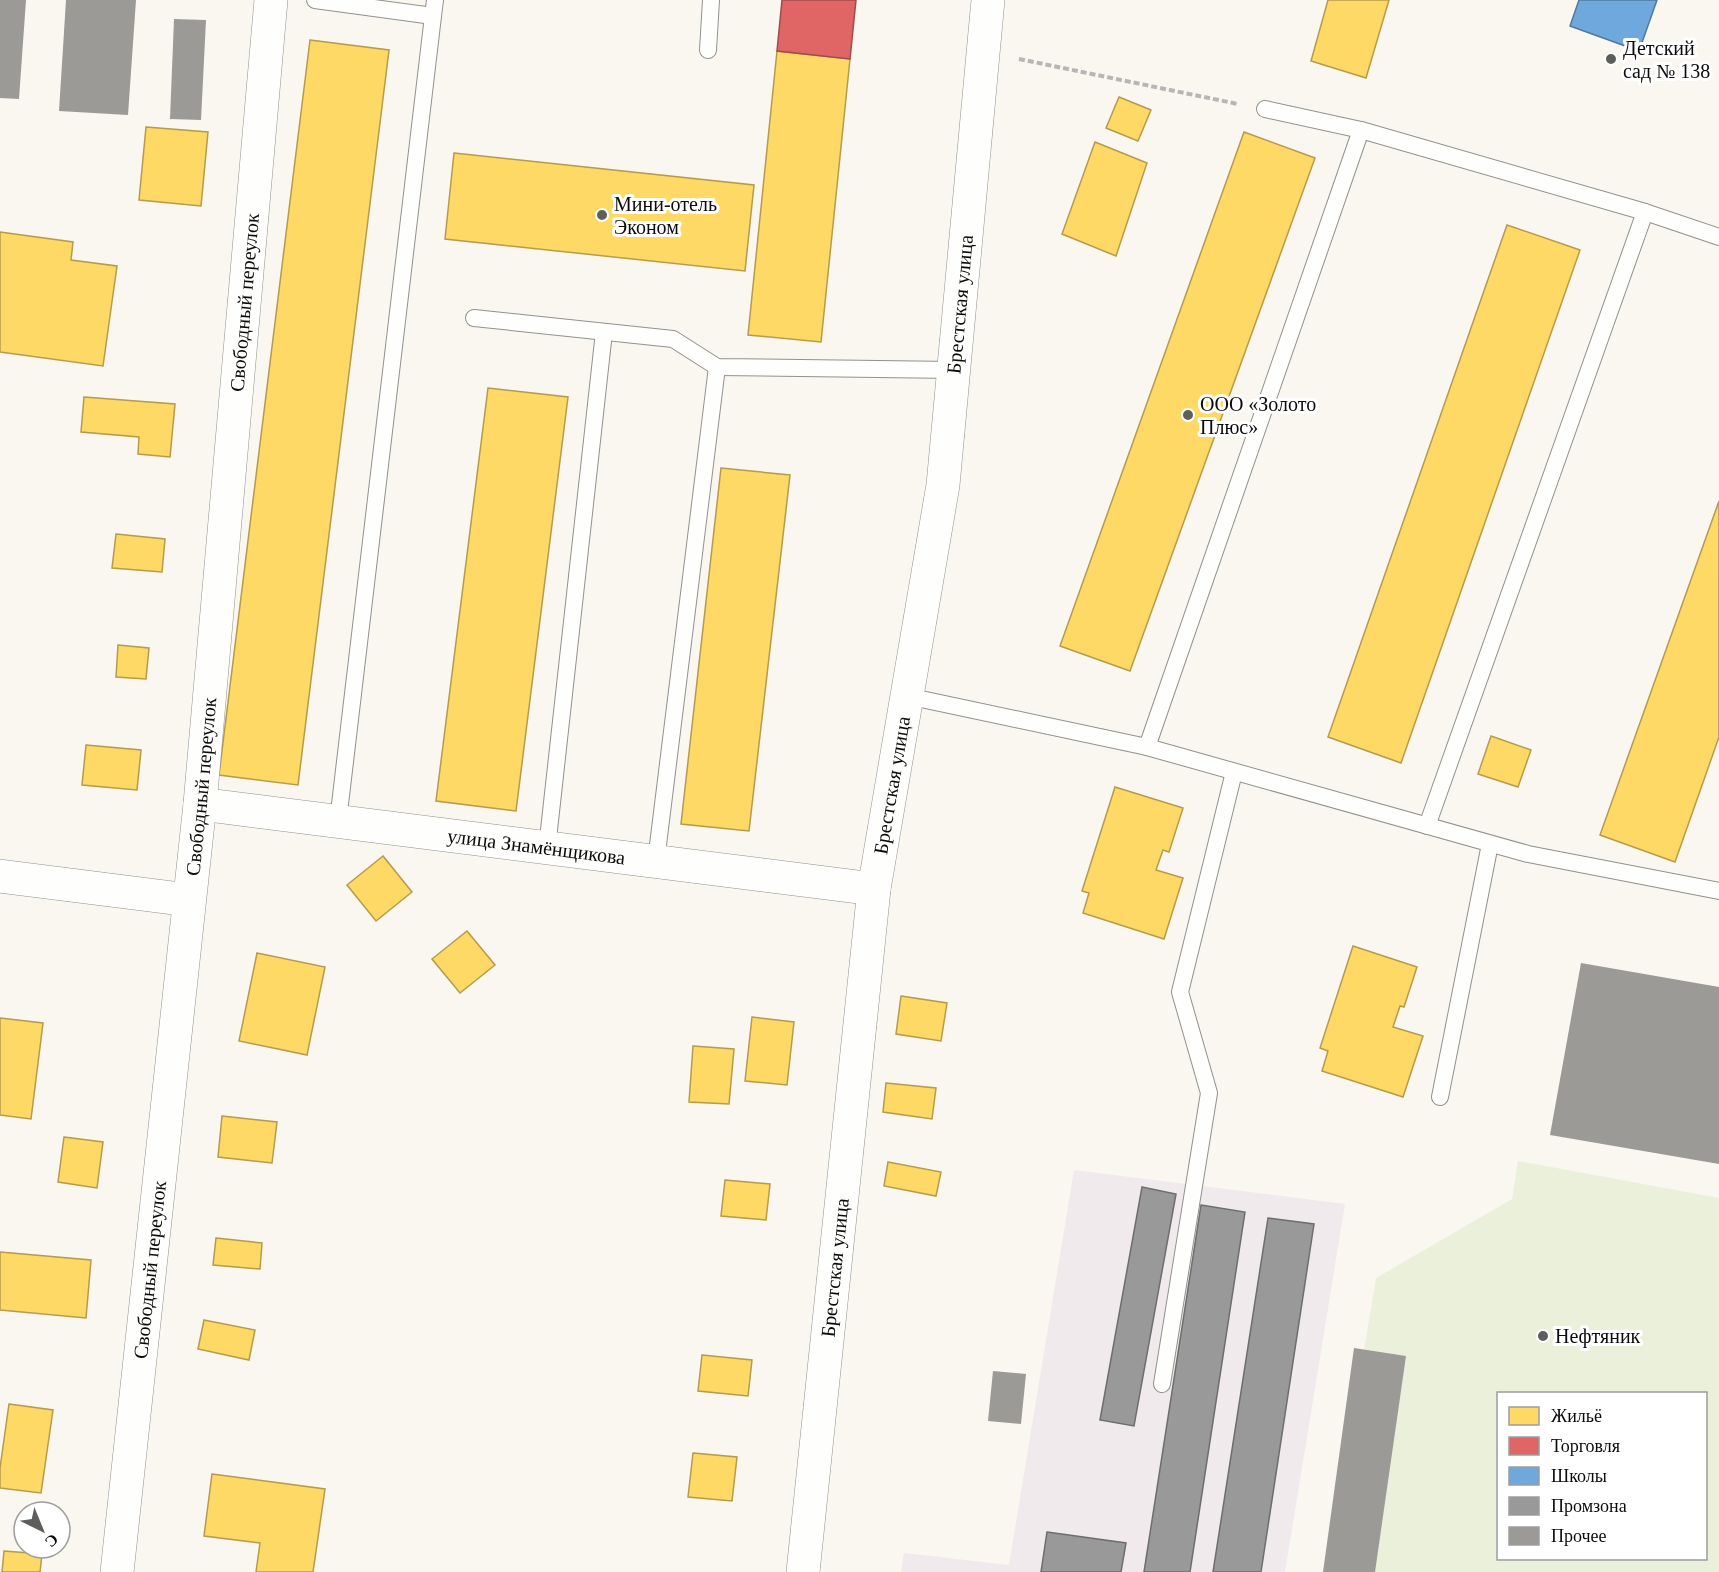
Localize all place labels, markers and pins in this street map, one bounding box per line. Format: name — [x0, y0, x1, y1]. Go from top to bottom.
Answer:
place label: Детский сад № 138 — [1623, 37, 1710, 83]
marker: Детский сад № 138 — [1604, 52, 1618, 66]
place label: Мини-отель Эконом — [614, 193, 717, 238]
marker: Мини-отель Эконом — [595, 208, 609, 222]
place label: ООО «Золото Плюс» — [1200, 393, 1316, 438]
marker: ООО «Золото Плюс» — [1181, 408, 1195, 422]
place label: Нефтяник — [1555, 1325, 1641, 1348]
marker: Нефтяник — [1536, 1329, 1550, 1343]

